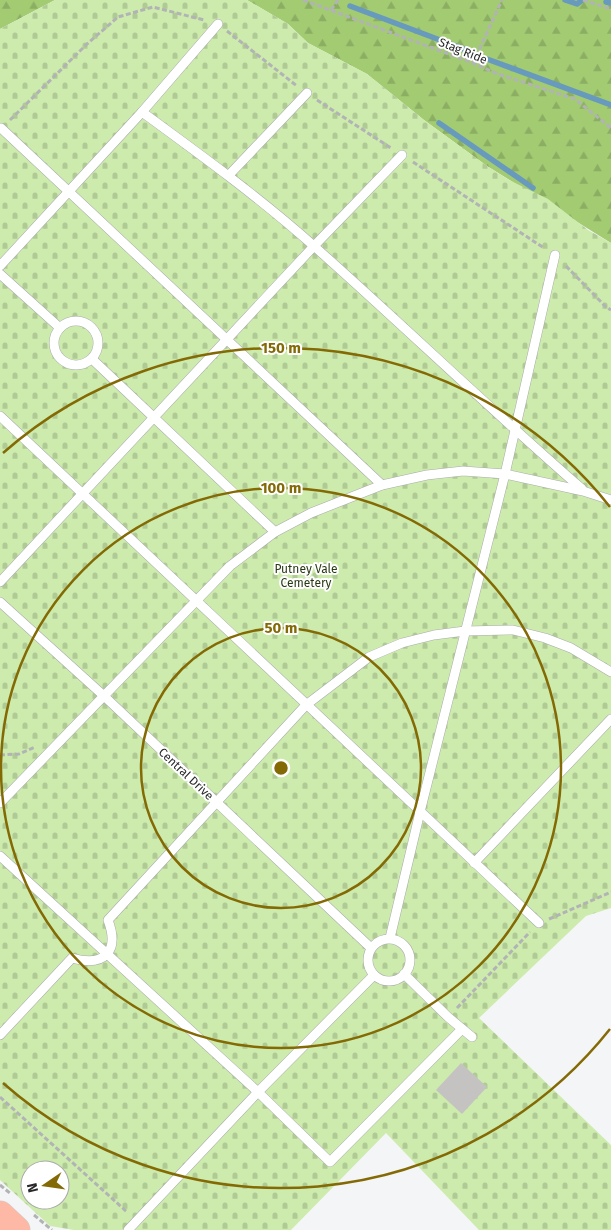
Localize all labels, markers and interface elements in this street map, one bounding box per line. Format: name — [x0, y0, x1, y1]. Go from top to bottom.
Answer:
street label: Stag Ride — [437, 35, 489, 67]
text: 150 m — [261, 339, 301, 357]
text: 100 m — [261, 479, 301, 497]
park label: Putney Vale Cemetery — [274, 562, 338, 590]
text: 50 m — [264, 619, 298, 637]
street label: Central Drive — [156, 745, 216, 803]
centre of rings — [272, 759, 290, 777]
north arrow — [20, 1160, 70, 1210]
text: N — [23, 1181, 42, 1194]

